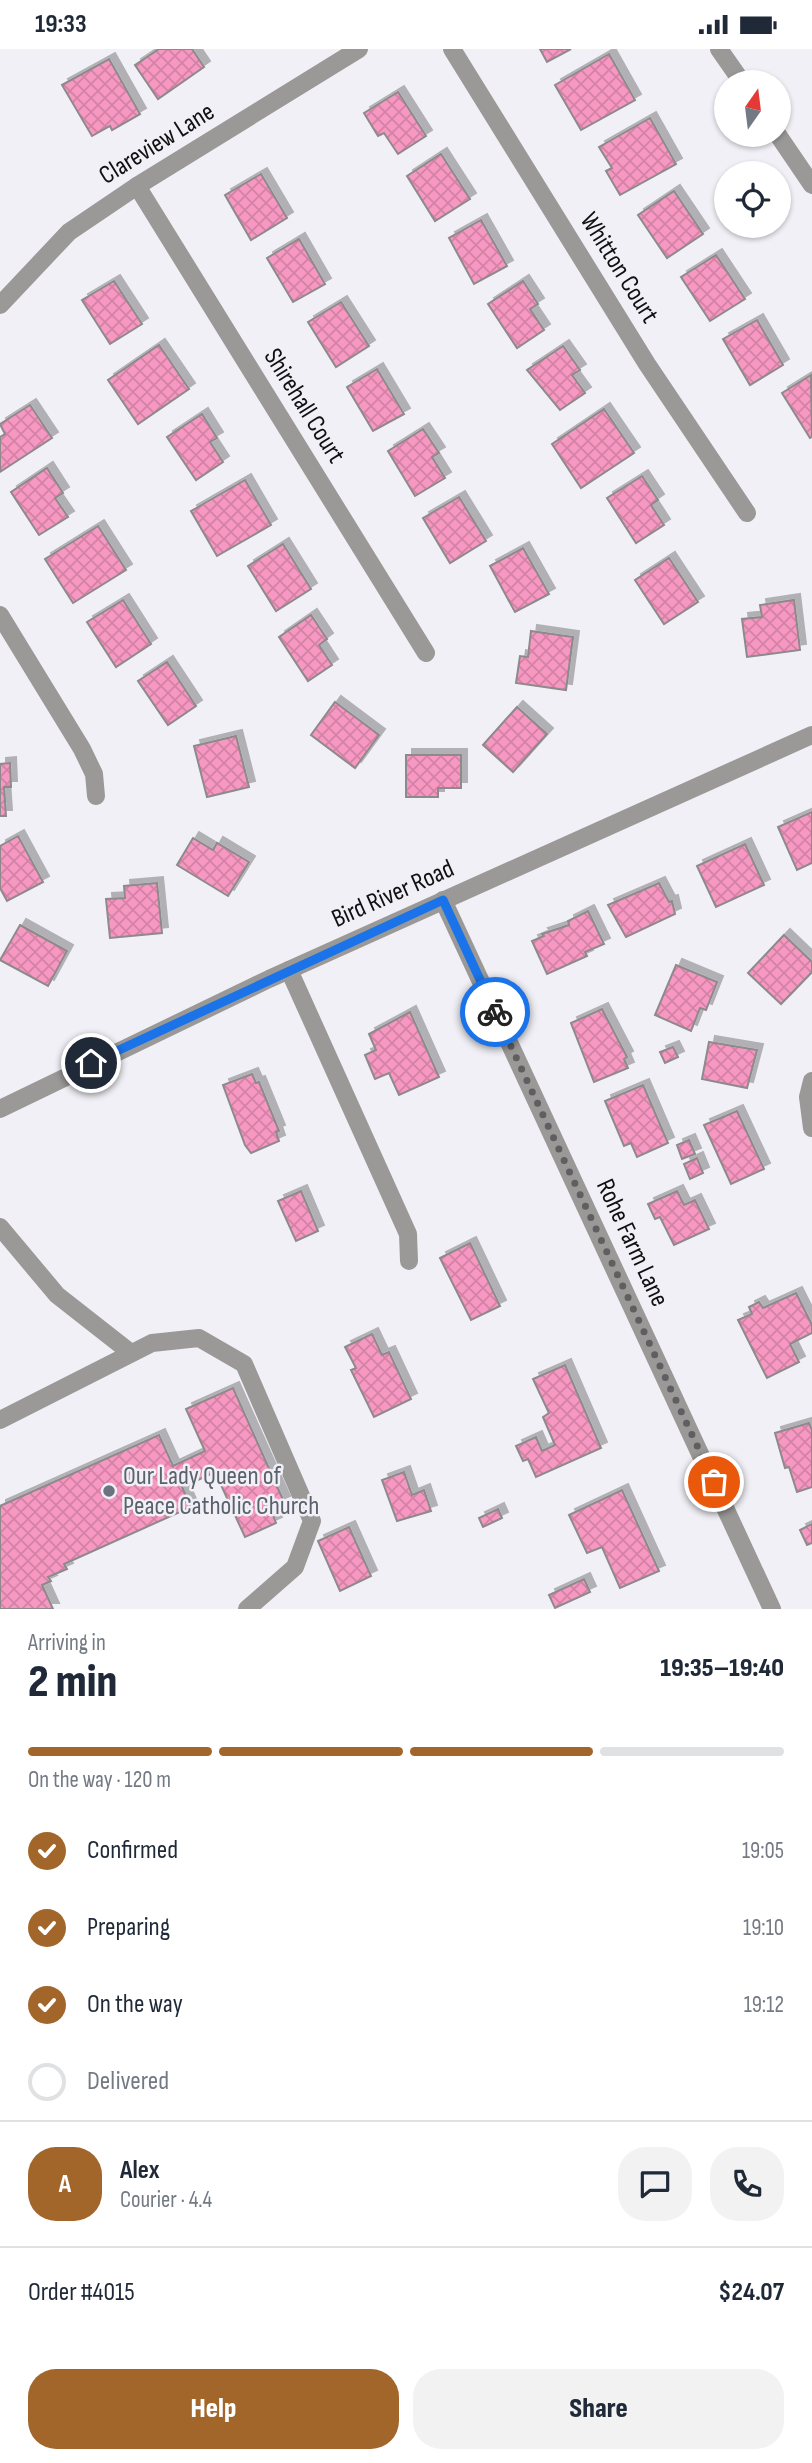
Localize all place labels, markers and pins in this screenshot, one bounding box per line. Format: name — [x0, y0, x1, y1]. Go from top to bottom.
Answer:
pin — [61, 1033, 121, 1093]
pin — [684, 1452, 744, 1512]
place label: Our Lady Queen of Peace Catholic Church — [123, 1461, 319, 1522]
marker: Our Lady Queen of Peace Catholic Church — [101, 1483, 117, 1499]

